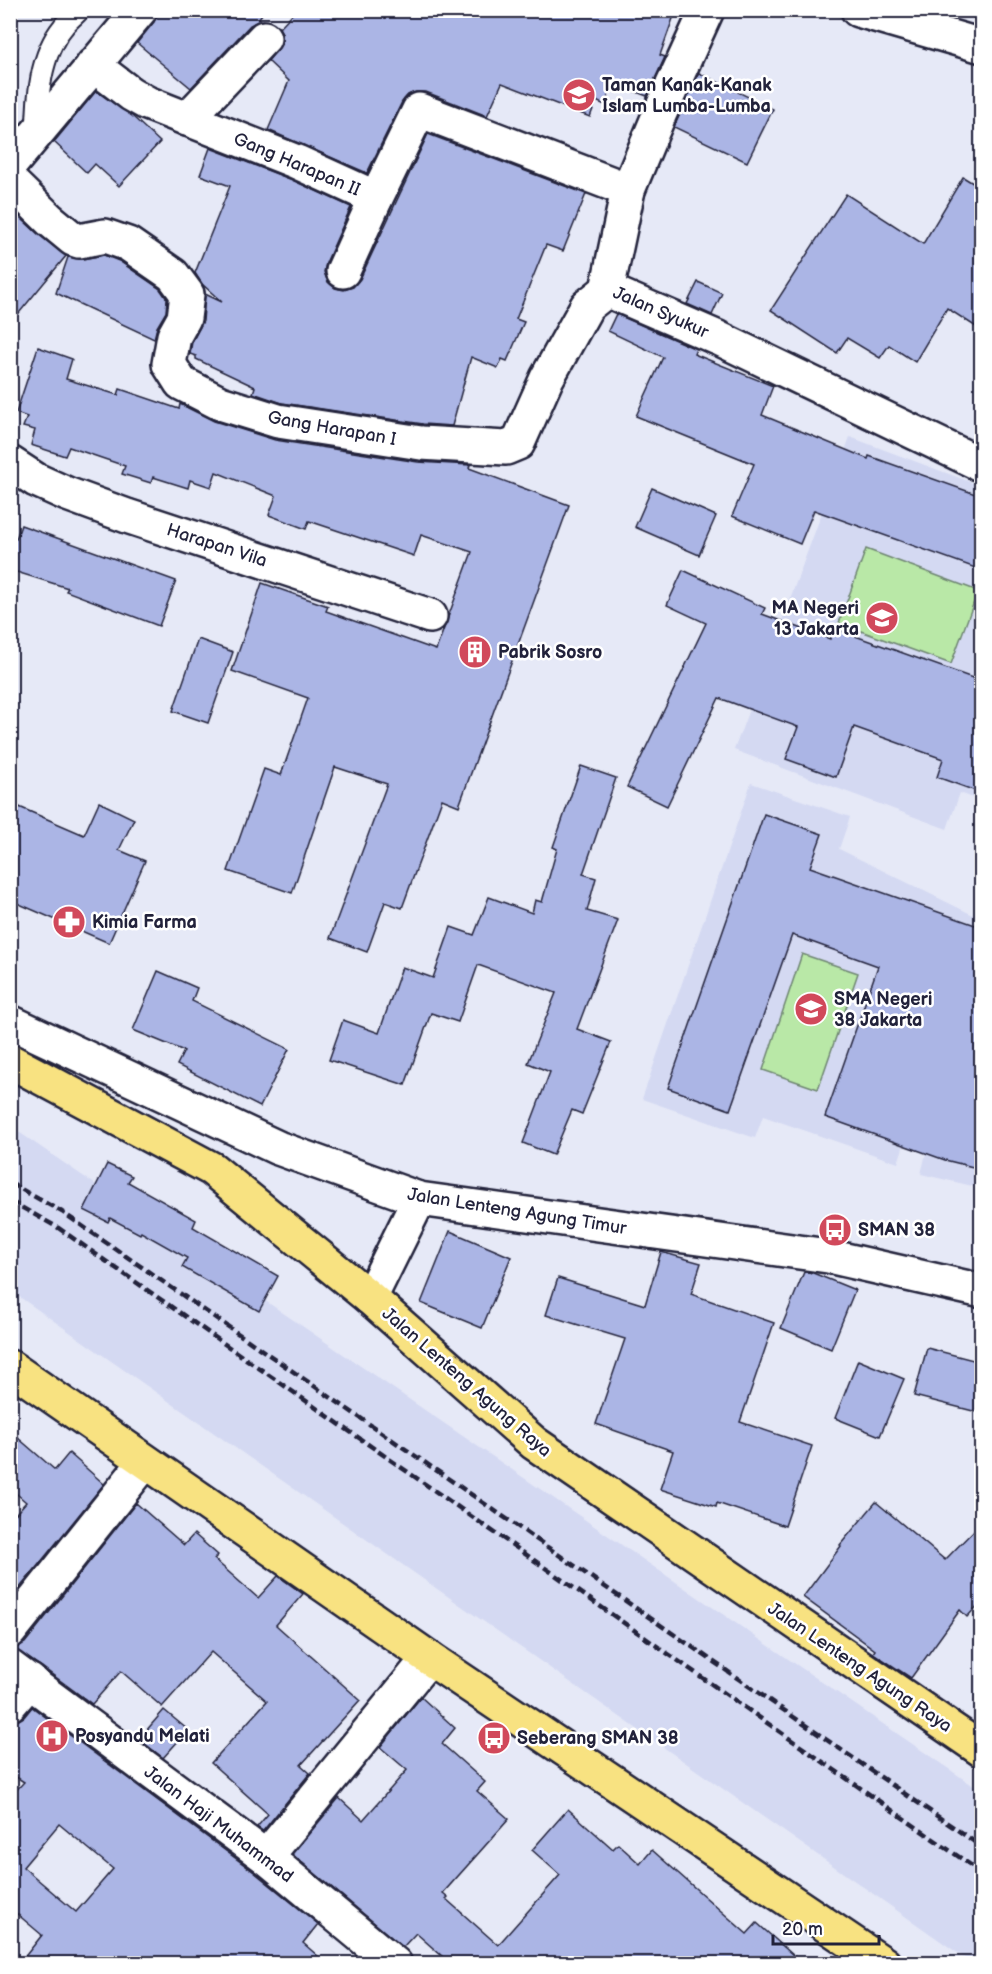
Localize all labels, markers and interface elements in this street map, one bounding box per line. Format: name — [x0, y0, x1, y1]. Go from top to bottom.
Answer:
place label: Taman Kanak-Kanak Islam Lumba-Lumba — [602, 75, 772, 117]
school or university icon: Taman Kanak-Kanak Islam Lumba-Lumba — [561, 77, 597, 113]
street label: Gang Harapan II — [230, 128, 363, 201]
street label: Jalan Syukur — [610, 282, 712, 343]
street label: Gang Harapan I — [266, 407, 398, 450]
street label: Harapan Vila — [164, 519, 270, 572]
place label: MA Negeri 13 Jakarta — [772, 598, 859, 640]
school or university icon: MA Negeri 13 Jakarta — [864, 600, 900, 636]
building icon: Pabrik Sosro — [457, 634, 493, 670]
place label: Pabrik Sosro — [498, 642, 602, 663]
pharmacy icon: Kimia Farma — [51, 904, 87, 940]
place label: Kimia Farma — [92, 912, 197, 933]
place label: SMA Negeri 38 Jakarta — [834, 989, 932, 1031]
school or university icon: SMA Negeri 38 Jakarta — [793, 991, 829, 1027]
street label: Jalan Lenteng Agung Timur — [406, 1184, 628, 1239]
bus stop icon: SMAN 38 — [817, 1212, 853, 1248]
place label: SMAN 38 — [858, 1220, 935, 1241]
street label: Jalan Lenteng Agung Raya — [378, 1303, 556, 1462]
street label: Jalan Lenteng Agung Raya — [764, 1598, 956, 1737]
hospital icon: Posyandu Melati — [34, 1718, 70, 1754]
bus stop icon: Seberang SMAN 38 — [476, 1720, 512, 1756]
place label: Posyandu Melati — [75, 1726, 210, 1747]
place label: Seberang SMAN 38 — [517, 1728, 679, 1749]
street label: Jalan Haji Muhammad — [140, 1762, 297, 1887]
scale bar — [773, 1908, 880, 1946]
text: 20 m — [782, 1919, 823, 1940]

